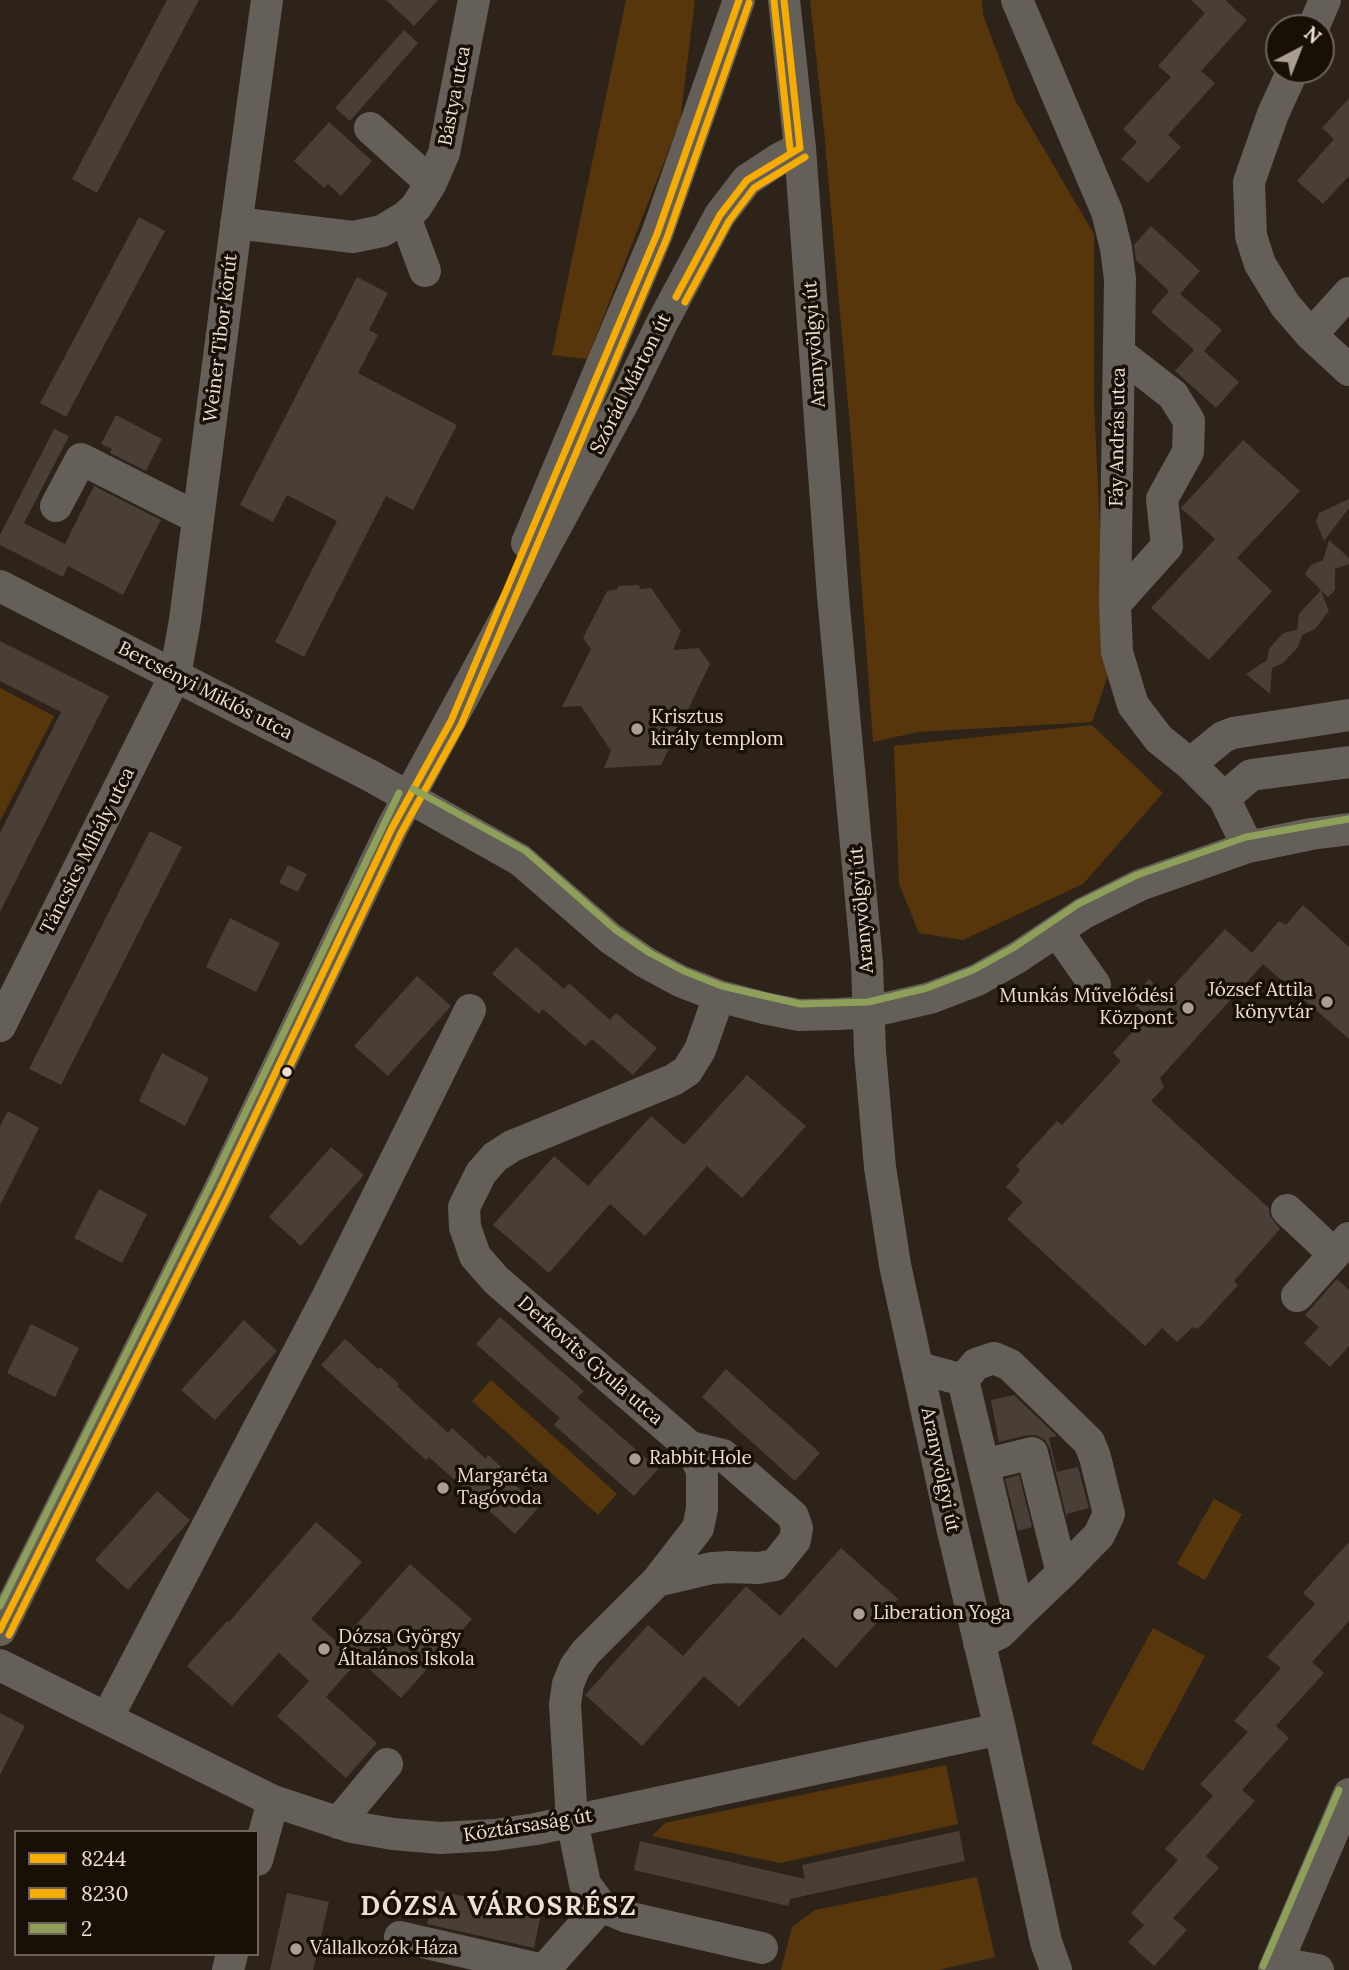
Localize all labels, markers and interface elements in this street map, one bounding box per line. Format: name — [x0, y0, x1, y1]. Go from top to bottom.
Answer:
north arrow — [1265, 14, 1335, 84]
text: N — [1299, 21, 1326, 49]
street label: Bástya utca — [434, 44, 476, 148]
street label: Weiner Tibor körút — [199, 252, 243, 424]
street label: Aranyvölgyi út — [799, 280, 831, 408]
street label: Szórád Márton út — [586, 310, 676, 458]
street label: Fáy András utca — [1105, 367, 1131, 507]
street label: Bercsényi Miklós utca — [114, 637, 296, 745]
place label: Krisztus király templom — [651, 707, 784, 751]
marker: Krisztus király templom — [629, 721, 645, 737]
street label: Táncsics Mihály utca — [36, 764, 140, 938]
street label: Aranyvölgyi út — [845, 846, 879, 974]
place label: József Attila könyvtár — [1208, 980, 1313, 1024]
place label: Munkás Művelődési Központ — [999, 986, 1174, 1030]
marker: József Attila könyvtár — [1319, 994, 1335, 1010]
marker: Munkás Művelődési Központ — [1180, 1000, 1196, 1016]
unlabelled marker — [280, 1065, 294, 1079]
street label: Derkovits Gyula utca — [513, 1292, 667, 1430]
street label: Aranyvölgyi út — [916, 1406, 964, 1534]
place label: Rabbit Hole — [649, 1448, 752, 1470]
marker: Rabbit Hole — [627, 1451, 643, 1467]
place label: Margaréta Tagóvoda — [457, 1466, 548, 1510]
marker: Margaréta Tagóvoda — [435, 1480, 451, 1496]
place label: Liberation Yoga — [873, 1603, 1011, 1625]
marker: Liberation Yoga — [851, 1606, 867, 1622]
place label: Dózsa György Általános Iskola — [338, 1627, 475, 1671]
marker: Dózsa György Általános Iskola — [316, 1641, 332, 1657]
street label: Köztársaság út — [462, 1805, 594, 1847]
legend — [14, 1830, 259, 1956]
text: 8244 — [81, 1845, 126, 1872]
text: 8230 — [81, 1880, 129, 1907]
district label: DÓZSA VÁROSRÉSZ — [362, 1892, 636, 1924]
text: 2 — [81, 1915, 92, 1942]
place label: Vállalkozók Háza — [310, 1938, 458, 1960]
marker: Vállalkozók Háza — [288, 1941, 304, 1957]

